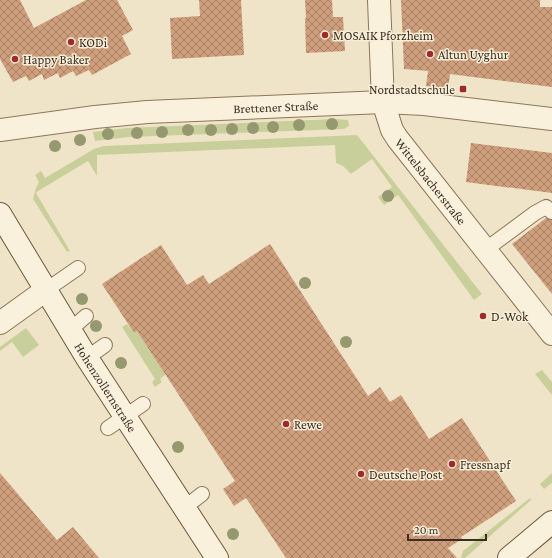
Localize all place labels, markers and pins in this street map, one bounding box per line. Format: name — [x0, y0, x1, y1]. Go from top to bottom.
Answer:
place label: MOSAIK Pforzheim — [333, 28, 434, 43]
marker: MOSAIK Pforzheim — [320, 30, 330, 40]
place label: KODi — [79, 35, 108, 50]
marker: KODi — [66, 37, 76, 47]
place label: Altun Uyghur — [438, 47, 509, 62]
marker: Altun Uyghur — [425, 49, 435, 59]
place label: Happy Baker — [23, 52, 90, 67]
marker: Happy Baker — [10, 54, 20, 64]
place label: Nordstadtschule — [369, 82, 455, 97]
marker: Nordstadtschule — [458, 84, 468, 94]
place label: D-Wok — [491, 309, 529, 324]
marker: D-Wok — [478, 311, 488, 321]
place label: Rewe — [294, 417, 322, 432]
marker: Rewe — [281, 419, 291, 429]
place label: Fressnapf — [460, 457, 511, 472]
marker: Fressnapf — [447, 459, 457, 469]
place label: Deutsche Post — [369, 467, 443, 482]
marker: Deutsche Post — [356, 469, 366, 479]

